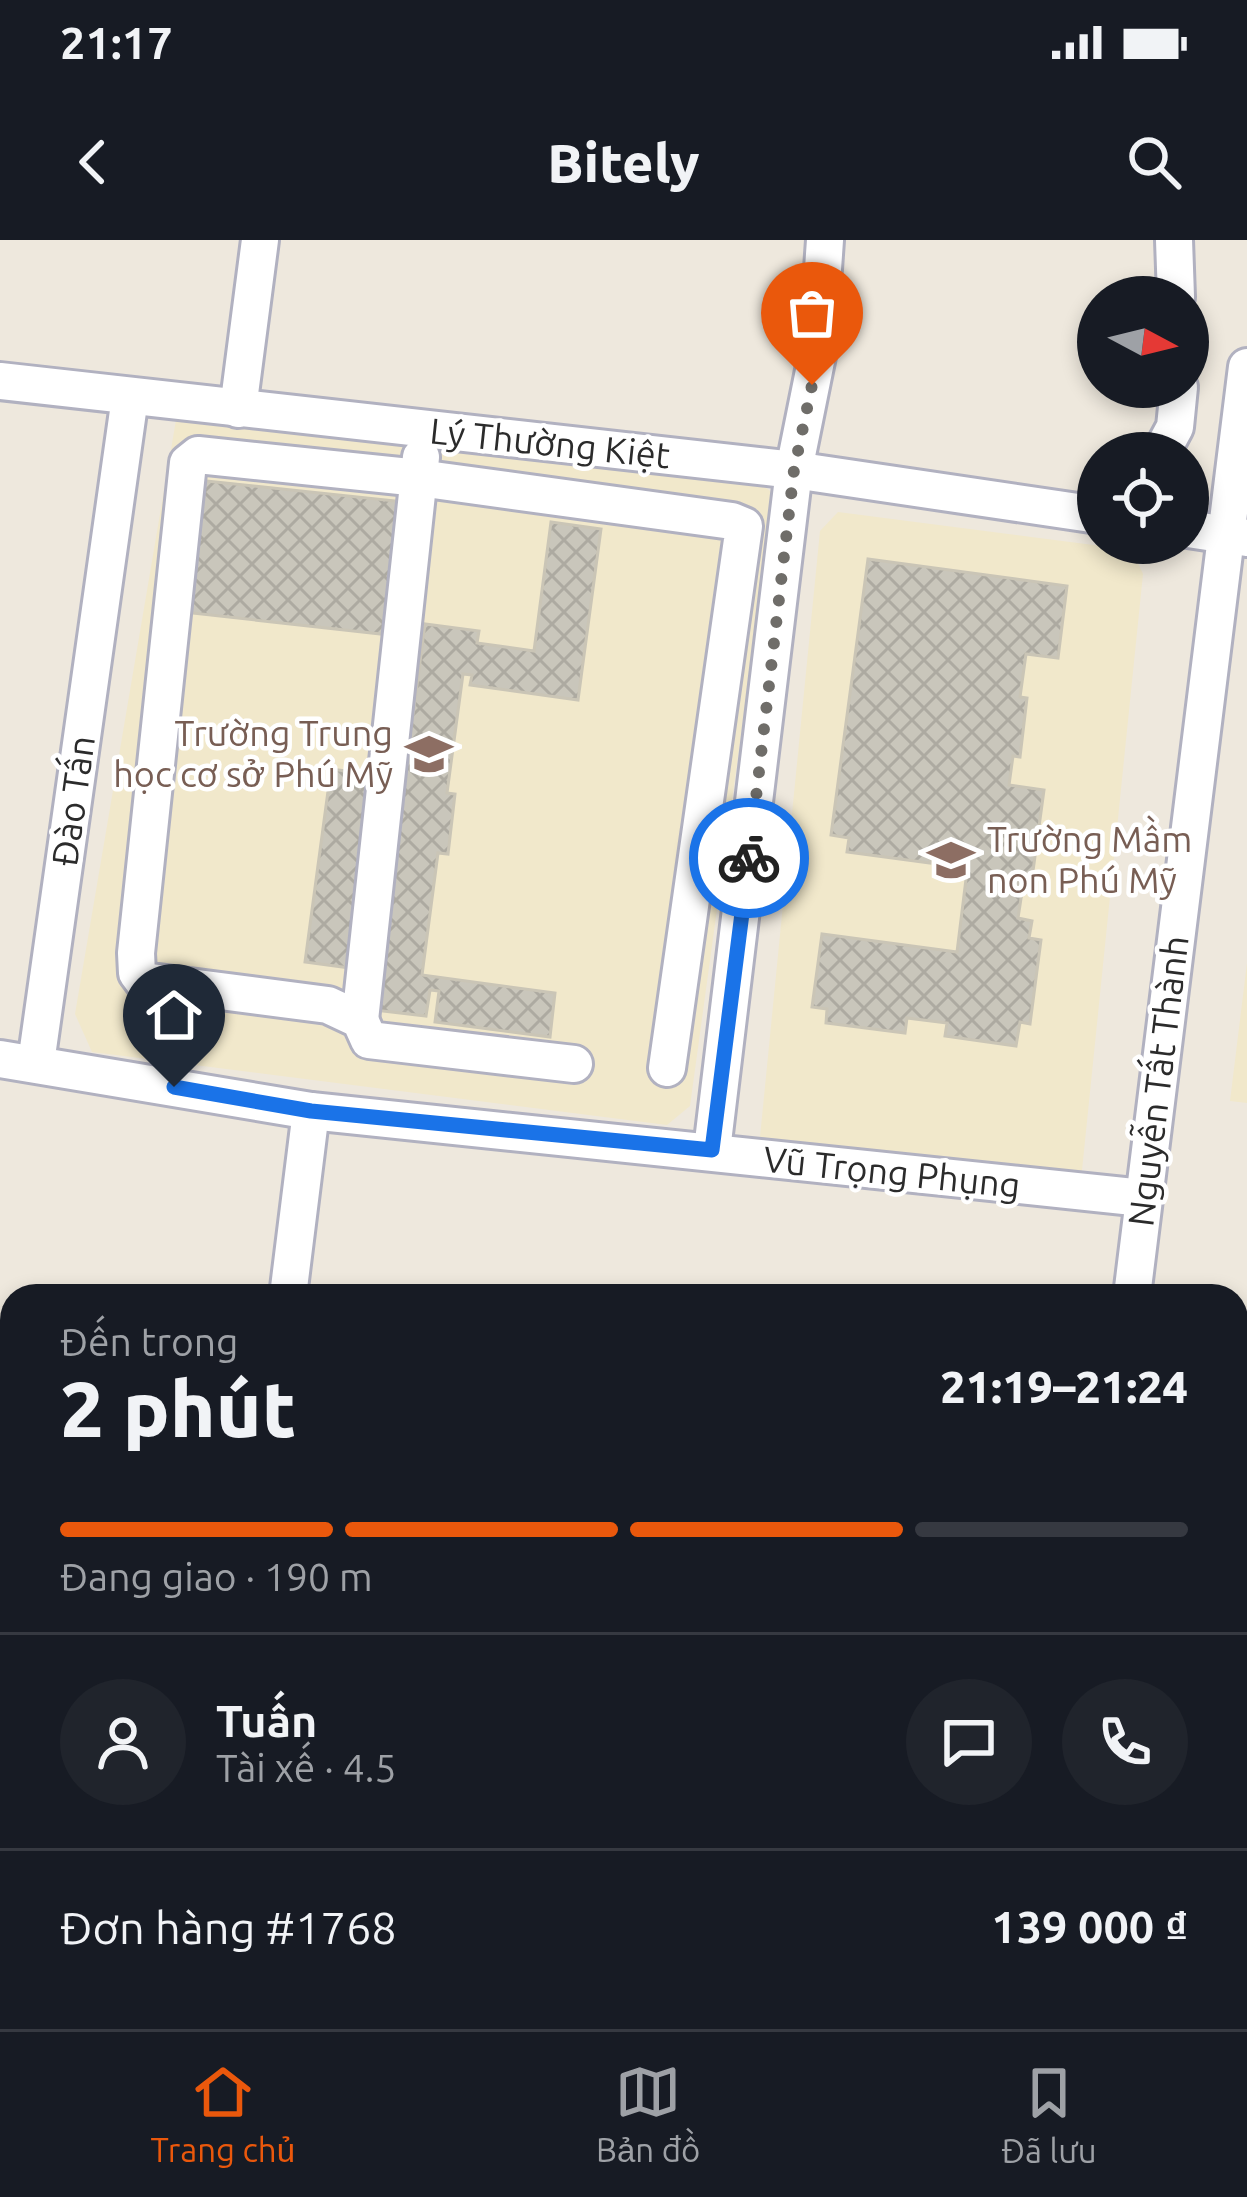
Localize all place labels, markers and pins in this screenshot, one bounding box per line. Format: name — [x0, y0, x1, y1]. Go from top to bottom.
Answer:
pin — [761, 262, 863, 385]
place label: Trường Trung học cơ sở Phú Mỹ — [113, 712, 393, 794]
school or university icon: Trường Trung học cơ sở Phú Mỹ — [404, 729, 454, 779]
place label: Trường Mầm non Phú Mỹ — [987, 815, 1192, 900]
school or university icon: Trường Mầm non Phú Mỹ — [926, 835, 976, 885]
pin — [123, 964, 225, 1087]

